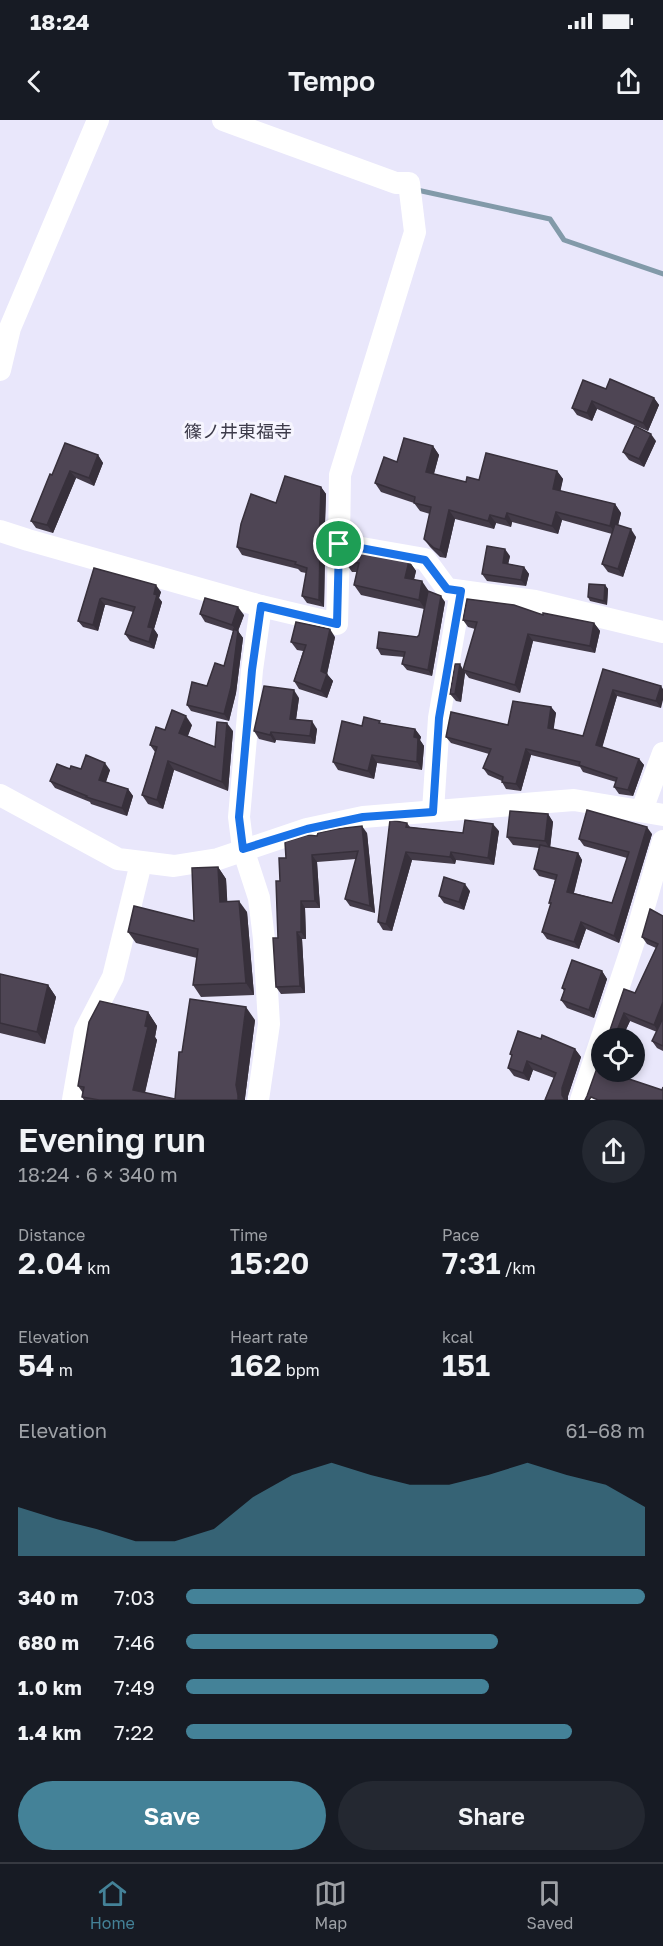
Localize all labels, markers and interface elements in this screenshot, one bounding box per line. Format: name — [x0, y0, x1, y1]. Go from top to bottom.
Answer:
text: 18:24 — [30, 8, 90, 35]
icon: back — [18, 65, 51, 98]
text: Tempo — [288, 65, 375, 97]
icon: share — [612, 65, 645, 98]
district label: 篠ノ井東福寺 — [184, 420, 292, 442]
pin — [313, 518, 364, 569]
icon: arrive — [322, 527, 355, 560]
map controls — [591, 1028, 645, 1082]
button: locate — [591, 1028, 645, 1082]
text: Evening run — [18, 1120, 206, 1159]
button: share — [582, 1120, 645, 1183]
text: 18:24 · 6 × 340 m — [18, 1162, 178, 1186]
text: Distance — [18, 1225, 85, 1245]
text: Time — [230, 1225, 268, 1245]
text: Pace — [442, 1225, 479, 1245]
text: 2.04 — [18, 1245, 83, 1281]
text: 15:20 — [230, 1245, 310, 1281]
text: 7:31 — [442, 1245, 501, 1281]
text: km — [83, 1258, 110, 1278]
text: /km — [501, 1258, 536, 1278]
text: Elevation — [18, 1327, 89, 1347]
text: Heart rate — [230, 1327, 308, 1347]
text: kcal — [442, 1327, 474, 1347]
text: 54 — [18, 1347, 55, 1383]
text: 162 — [230, 1347, 282, 1383]
text: 151 — [442, 1347, 490, 1383]
text: m — [55, 1360, 73, 1380]
text: bpm — [282, 1360, 320, 1380]
text: Elevation — [18, 1418, 107, 1442]
text: 61–68 m — [566, 1418, 645, 1442]
text: 340 m — [18, 1585, 78, 1609]
text: 7:03 — [114, 1585, 155, 1609]
text: 680 m — [18, 1630, 79, 1654]
text: 7:46 — [114, 1630, 155, 1654]
text: 1.0 km — [18, 1675, 82, 1699]
text: 7:49 — [114, 1675, 155, 1699]
text: 1.4 km — [18, 1720, 81, 1744]
text: 7:22 — [114, 1720, 154, 1744]
button: Save — [18, 1781, 326, 1850]
button: Share — [338, 1781, 645, 1850]
tab: Home — [90, 1877, 135, 1933]
tab: Map — [314, 1877, 347, 1933]
tab: Saved — [527, 1877, 573, 1933]

